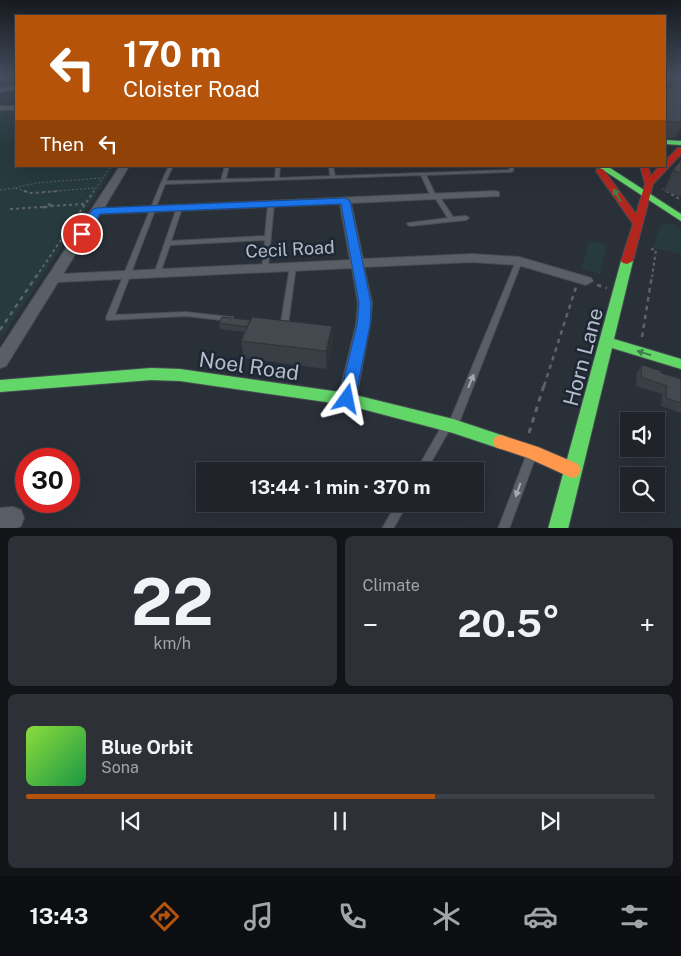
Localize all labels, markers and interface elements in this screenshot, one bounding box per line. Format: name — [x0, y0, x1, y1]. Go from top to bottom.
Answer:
text: 170 m — [123, 34, 221, 75]
icon: left — [40, 35, 105, 100]
text: Cloister Road — [123, 76, 260, 102]
icon: left — [94, 130, 122, 158]
text: Then — [40, 133, 84, 155]
one-way arrow — [612, 189, 621, 202]
pin — [61, 213, 103, 255]
icon: arrive — [68, 220, 96, 248]
street label: Cecil Road — [245, 236, 335, 262]
street label: Horn Lane — [558, 305, 608, 409]
street label: Noel Road — [197, 347, 301, 385]
one-way arrow — [637, 348, 652, 356]
position arrow — [320, 372, 372, 424]
one-way arrow — [467, 373, 475, 388]
map controls — [620, 412, 665, 512]
button: sound — [620, 412, 665, 457]
speed limit sign: 30 — [15, 448, 80, 513]
button: search — [620, 467, 665, 512]
text: 13:44 · 1 min · 370 m — [249, 476, 431, 498]
one-way arrow — [514, 483, 522, 498]
text: 22 — [131, 563, 214, 640]
text: Climate — [363, 576, 420, 595]
text: 20.5° — [457, 601, 560, 646]
text: − — [363, 608, 378, 641]
text: + — [639, 608, 655, 641]
text: km/h — [153, 634, 191, 653]
text: Blue Orbit — [101, 736, 193, 758]
text: Sona — [101, 758, 139, 777]
icon: previous — [117, 807, 145, 835]
icon: pause — [326, 807, 354, 835]
icon: next — [536, 807, 564, 835]
icon: directions — [147, 899, 182, 934]
icon: music — [241, 899, 276, 934]
icon: phone — [335, 899, 370, 934]
icon: climate — [429, 899, 464, 934]
icon: car — [523, 899, 558, 934]
icon: filters — [617, 899, 652, 934]
text: 13:43 — [29, 903, 88, 929]

